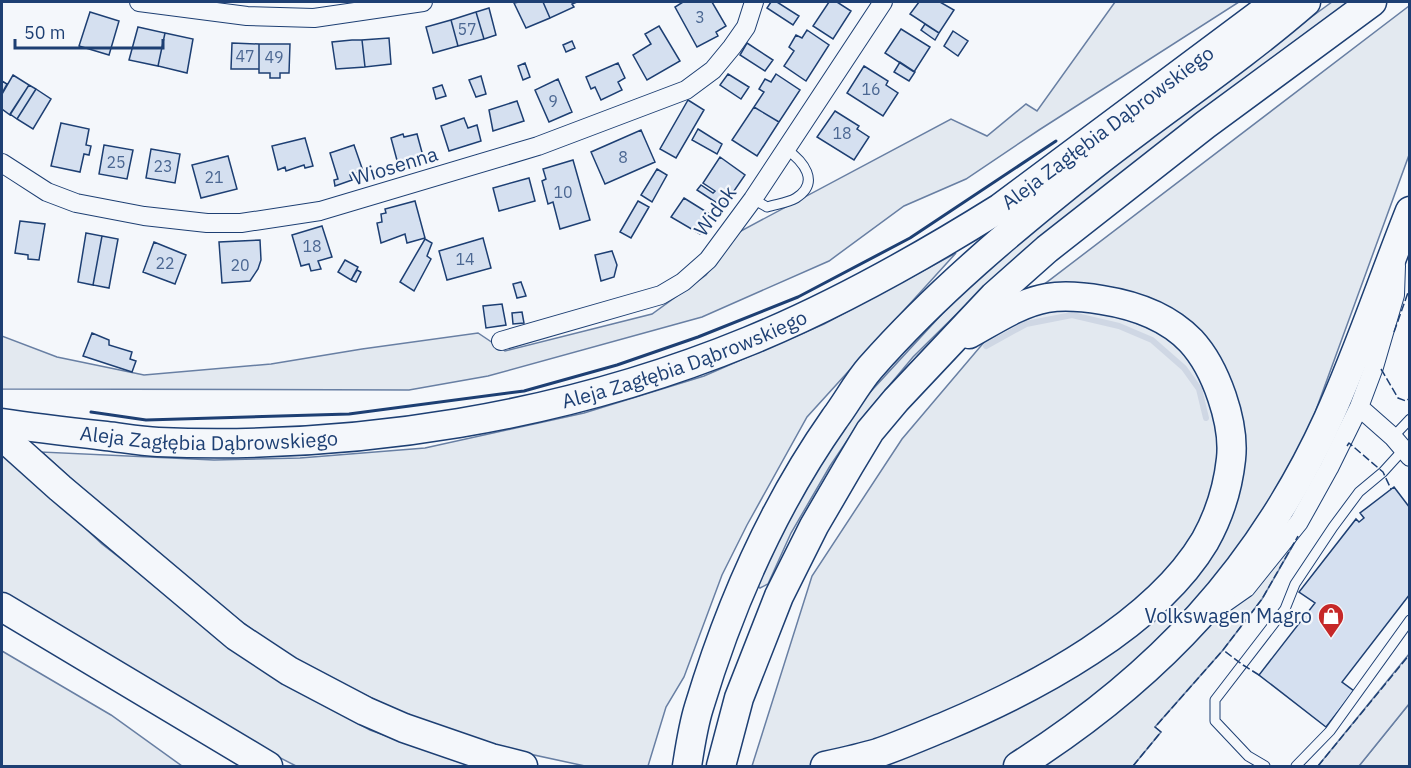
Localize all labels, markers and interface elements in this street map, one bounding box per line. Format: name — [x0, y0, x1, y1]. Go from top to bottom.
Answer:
house number: 3 — [695, 7, 705, 27]
scale bar — [15, 12, 164, 50]
house number: 57 — [457, 19, 477, 39]
text: 50 m — [24, 21, 66, 44]
street label: Aleja Zagłębia Dąbrowskiego — [996, 39, 1219, 215]
house number: 47 — [235, 46, 255, 66]
house number: 49 — [264, 47, 284, 67]
house number: 16 — [861, 79, 881, 99]
house number: 9 — [548, 91, 558, 111]
house number: 18 — [832, 123, 852, 143]
street label: Wiosenna — [349, 140, 441, 191]
house number: 8 — [618, 147, 628, 167]
house number: 25 — [106, 152, 126, 172]
house number: 23 — [153, 156, 173, 176]
house number: 21 — [204, 167, 224, 187]
street label: Widok — [687, 180, 742, 241]
house number: 10 — [553, 182, 573, 202]
house number: 18 — [302, 236, 322, 256]
house number: 14 — [455, 249, 475, 269]
house number: 22 — [155, 253, 175, 273]
house number: 20 — [230, 255, 250, 275]
street label: Aleja Zagłębia Dąbrowskiego — [559, 303, 811, 414]
street label: Aleja Zagłębia Dąbrowskiego — [79, 419, 339, 456]
shop icon: Volkswagen Magro — [1316, 601, 1346, 639]
place label: Volkswagen Magro — [1145, 602, 1312, 629]

